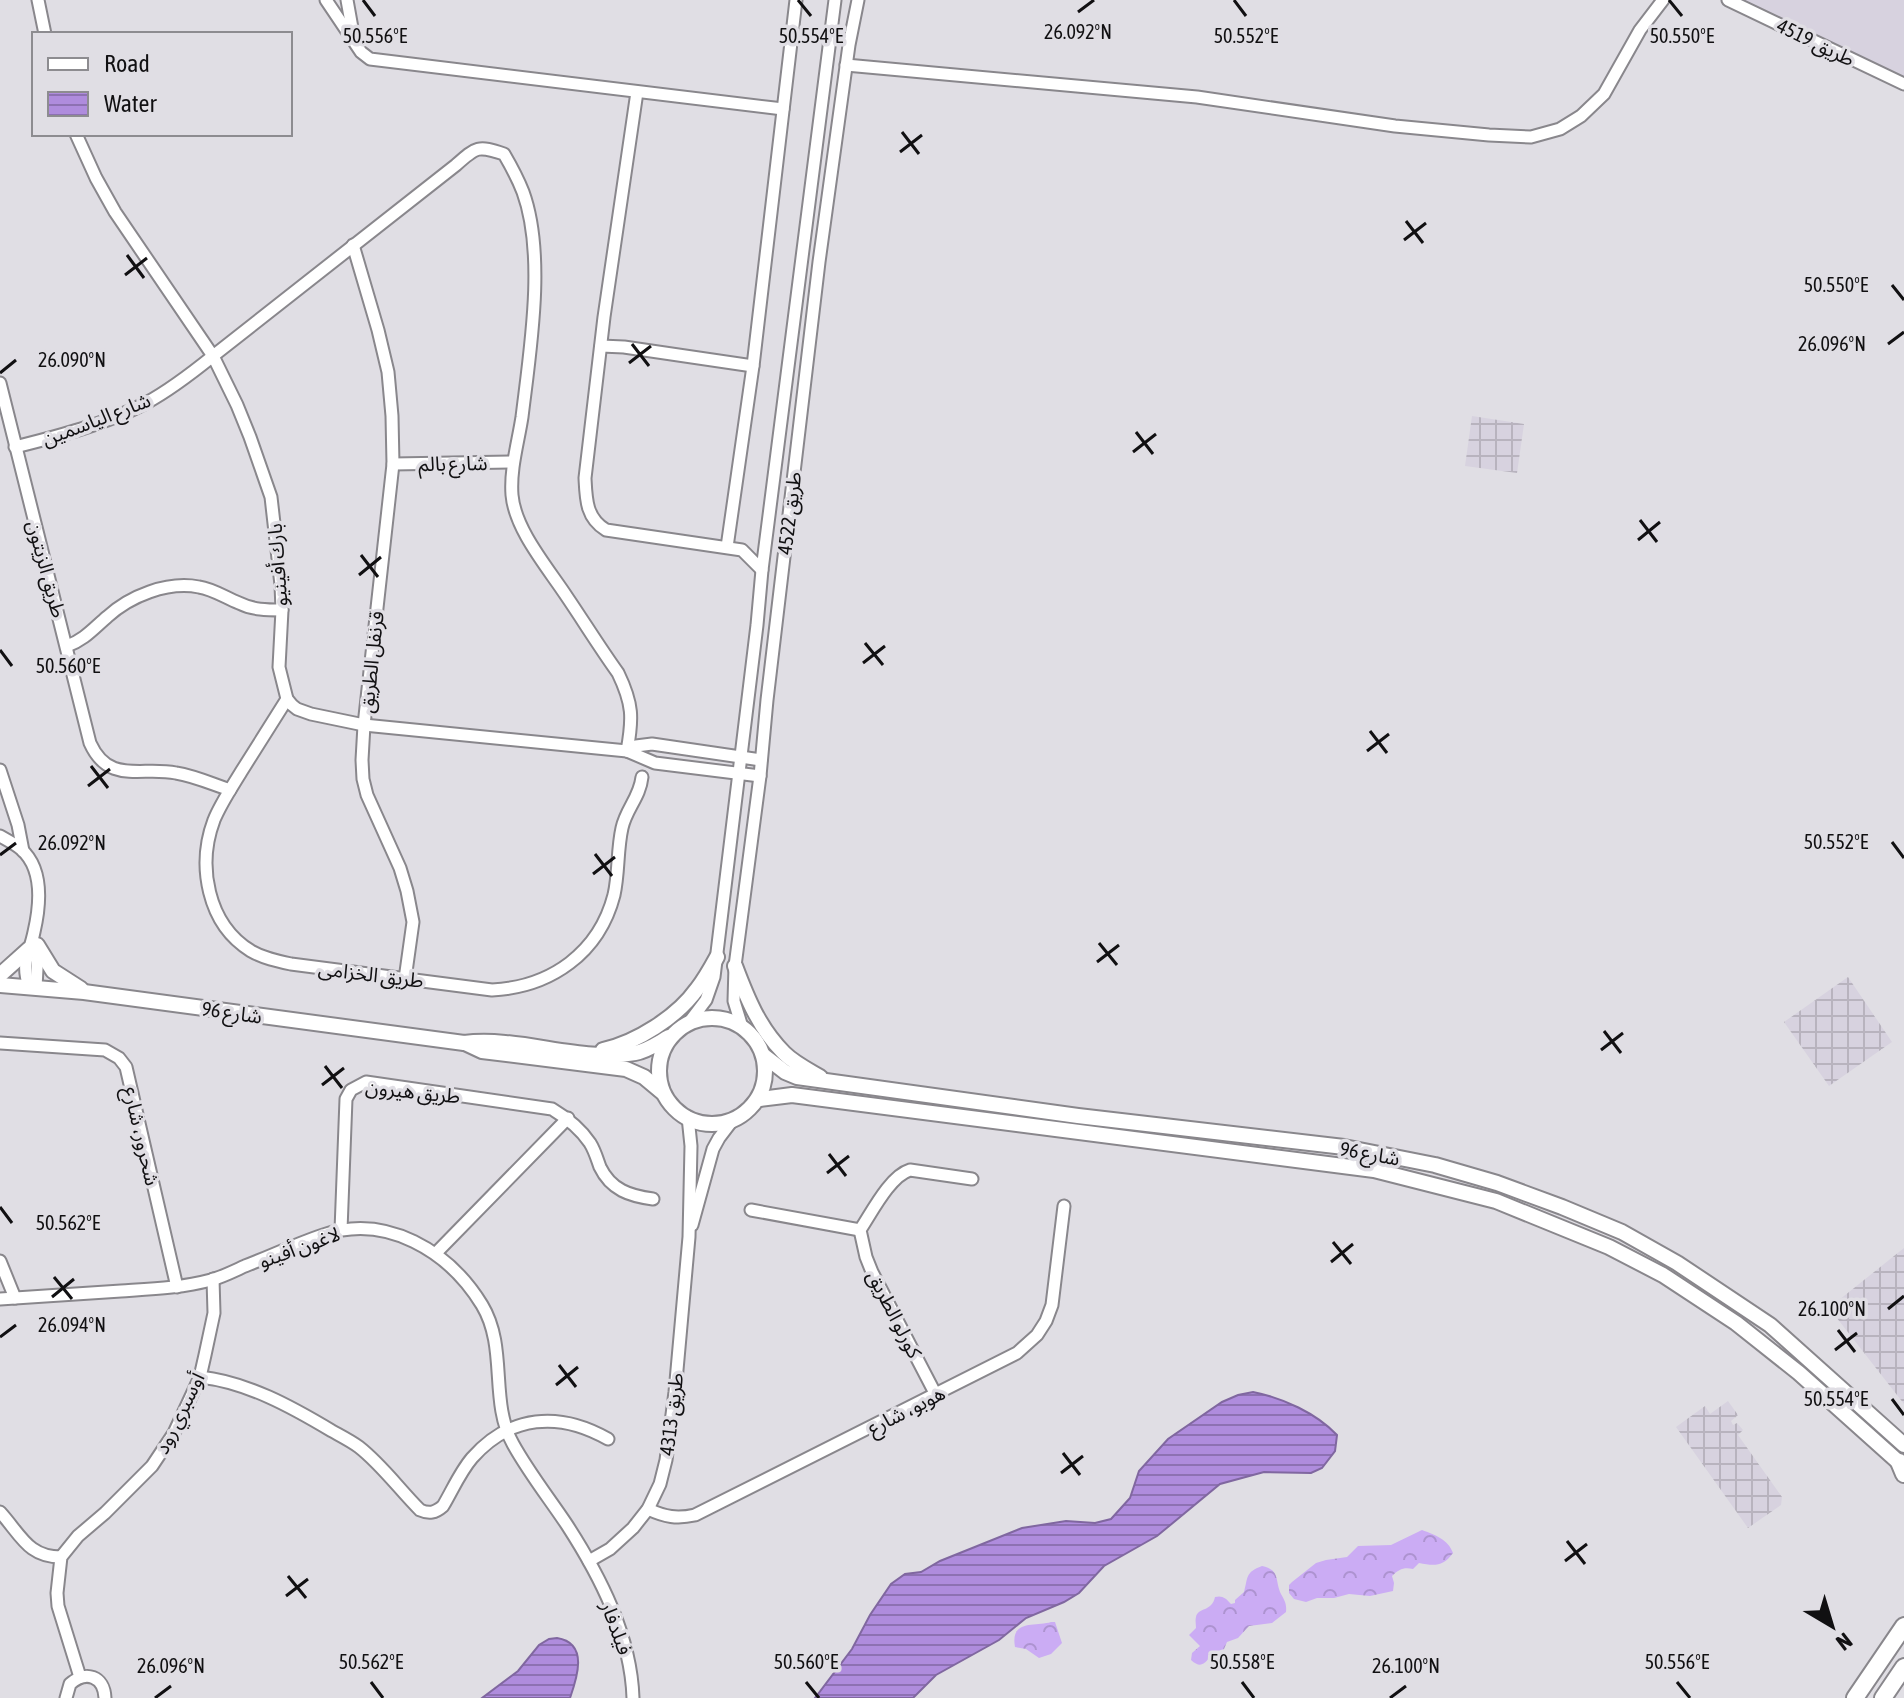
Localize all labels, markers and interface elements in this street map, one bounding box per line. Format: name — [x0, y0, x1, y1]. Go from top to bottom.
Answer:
street label: طريق 4519 — [1773, 13, 1859, 72]
text: 26.092°N — [1044, 20, 1112, 43]
text: 50.556°E — [343, 24, 408, 47]
text: 50.554°E — [779, 24, 844, 47]
text: 50.552°E — [1214, 24, 1279, 47]
text: 50.550°E — [1650, 24, 1715, 47]
legend — [32, 32, 292, 136]
text: Road — [104, 50, 150, 77]
text: Water — [104, 90, 157, 117]
text: 50.550°E — [1804, 273, 1869, 296]
text: 26.096°N — [1798, 332, 1866, 355]
text: 26.090°N — [38, 348, 106, 371]
street label: شارع الياسمين — [39, 388, 155, 454]
street label: شارع بالم — [418, 451, 488, 479]
street label: طريق 4522 — [773, 470, 807, 556]
street label: طريق الزيتون — [21, 518, 71, 621]
street label: بارك أفينيو — [263, 523, 292, 607]
street label: قرنفل الطريق — [354, 610, 390, 714]
text: 50.560°E — [36, 654, 101, 677]
text: 50.552°E — [1804, 830, 1869, 853]
text: 26.092°N — [38, 831, 106, 854]
street label: طريق الخزامى — [317, 956, 425, 994]
street label: شارع 96 — [200, 996, 264, 1032]
street label: طريق هيرون — [364, 1075, 462, 1109]
street label: شحرور، شارع — [116, 1084, 165, 1189]
street label: شارع 96 — [1337, 1136, 1402, 1174]
text: 50.562°E — [36, 1211, 101, 1234]
street label: لاغون أفينو — [255, 1222, 343, 1273]
street label: كورلو الطريق — [861, 1266, 927, 1363]
text: 26.100°N — [1798, 1297, 1866, 1320]
text: 26.094°N — [38, 1313, 106, 1336]
street label: أوسبري رود — [149, 1368, 213, 1460]
street label: طريق 4313 — [655, 1371, 689, 1457]
street label: هوبو، شارع — [863, 1381, 950, 1443]
text: 50.554°E — [1804, 1387, 1869, 1410]
north arrow — [1792, 1586, 1872, 1666]
street label: فيلدفار — [595, 1597, 637, 1658]
text: N — [1831, 1628, 1857, 1656]
text: 50.562°E — [339, 1650, 404, 1673]
text: 50.560°E — [774, 1650, 839, 1673]
text: 50.558°E — [1210, 1650, 1275, 1673]
text: 50.556°E — [1645, 1650, 1710, 1673]
text: 26.096°N — [137, 1654, 205, 1677]
text: 26.100°N — [1372, 1654, 1440, 1677]

